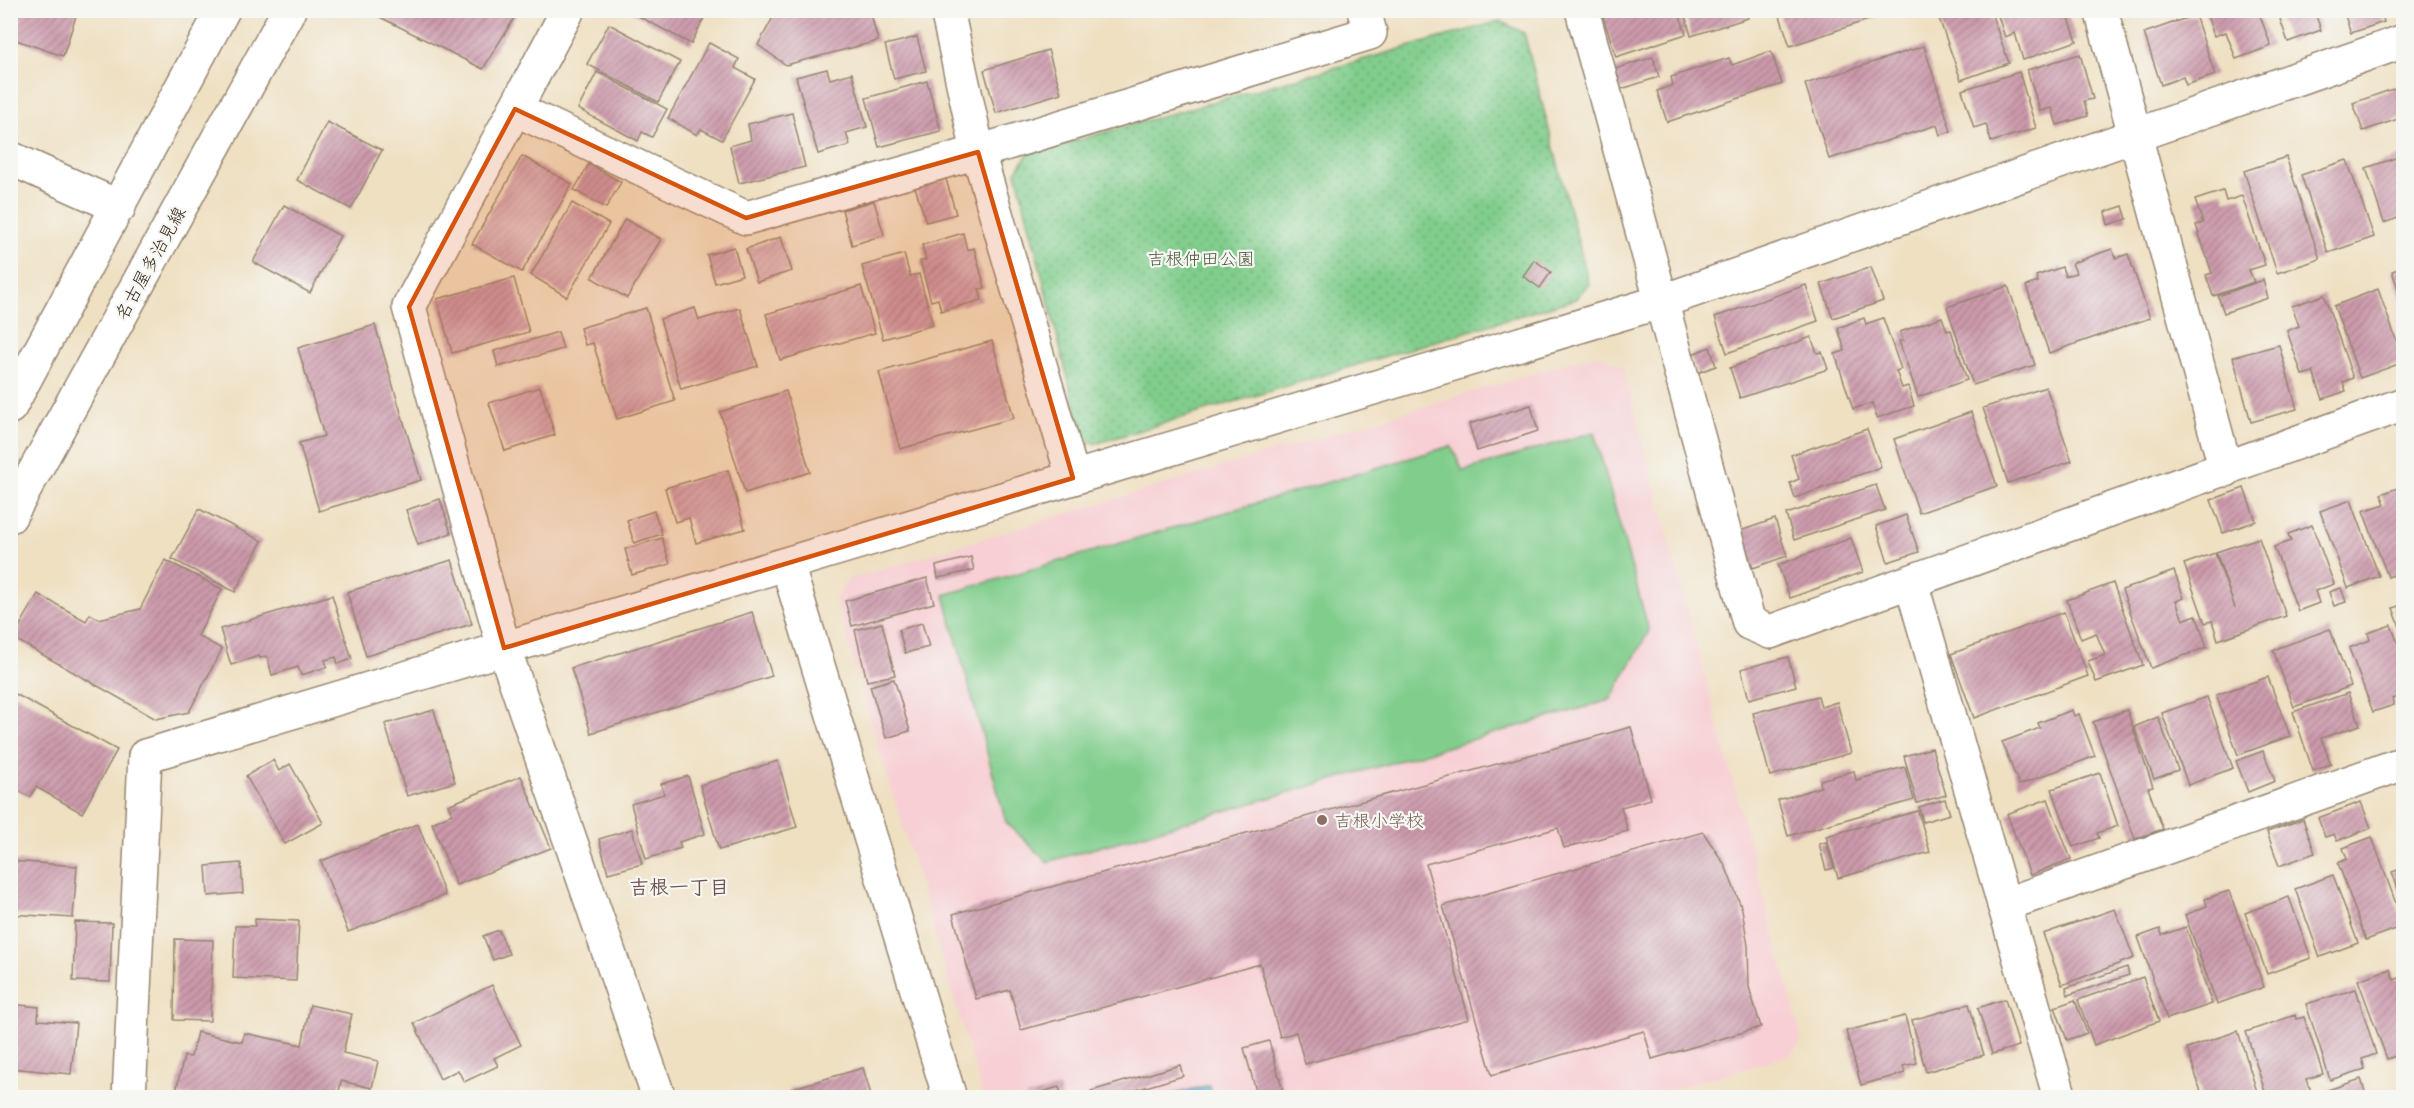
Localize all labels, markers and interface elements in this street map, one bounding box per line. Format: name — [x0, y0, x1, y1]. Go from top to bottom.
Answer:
street label: 名古屋多治見線 — [109, 202, 191, 324]
park label: 吉根仲田公園 — [1147, 247, 1255, 270]
place label: 吉根小学校 — [1334, 809, 1424, 832]
marker: 吉根小学校 — [1315, 813, 1329, 827]
district label: 吉根一丁目 — [629, 874, 729, 899]

